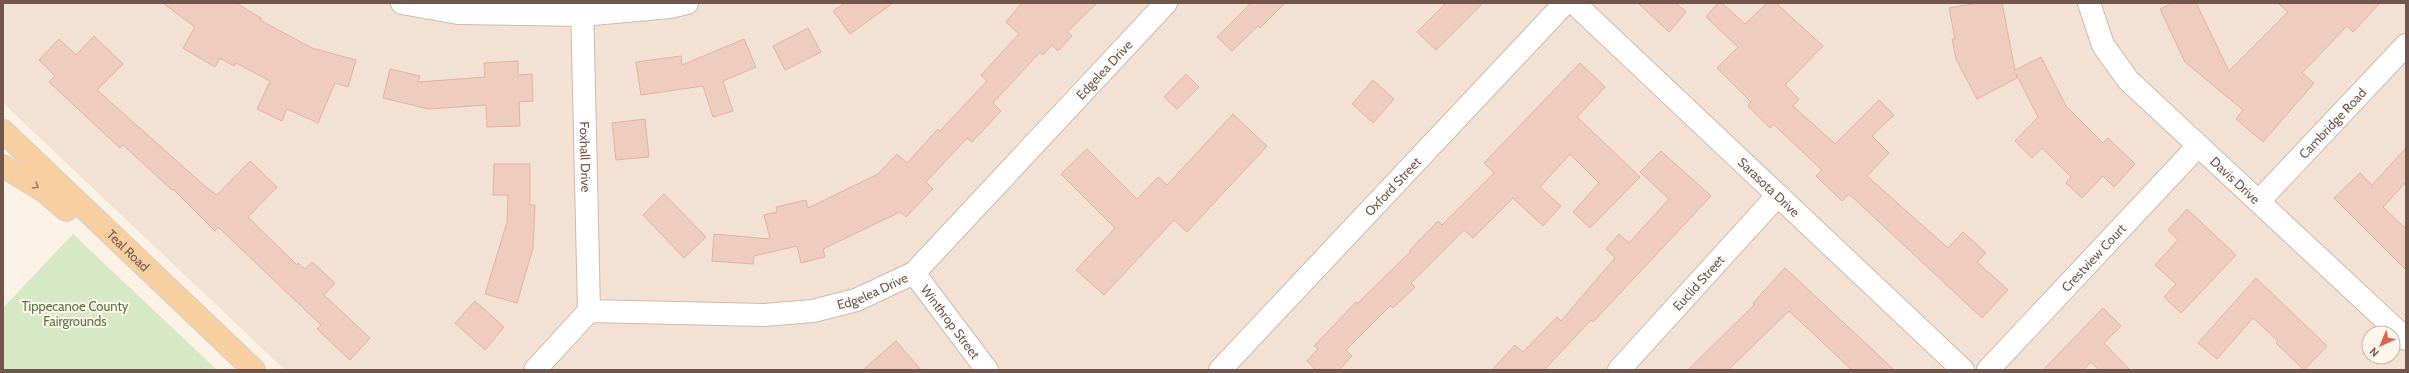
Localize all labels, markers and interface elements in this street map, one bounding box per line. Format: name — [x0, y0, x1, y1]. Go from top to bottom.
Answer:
street label: Edgelea Drive — [1072, 36, 1136, 102]
street label: Cambridge Road — [2295, 84, 2370, 162]
street label: Foxhall Drive — [577, 121, 594, 193]
street label: Oxford Street — [1361, 153, 1425, 219]
street label: Davis Drive — [2207, 153, 2264, 207]
street label: Sarasota Drive — [1735, 154, 1804, 220]
one-way arrow — [32, 182, 39, 189]
street label: Crestview Court — [2058, 220, 2129, 295]
street label: Teal Road — [104, 226, 153, 274]
street label: Euclid Street — [1669, 251, 1728, 314]
street label: Edgelea Drive — [835, 269, 911, 313]
street label: Winthrop Street — [918, 282, 984, 362]
park label: Tippecanoe County Fairgrounds — [22, 298, 129, 329]
north arrow — [2361, 325, 2401, 365]
text: N — [2366, 344, 2382, 360]

